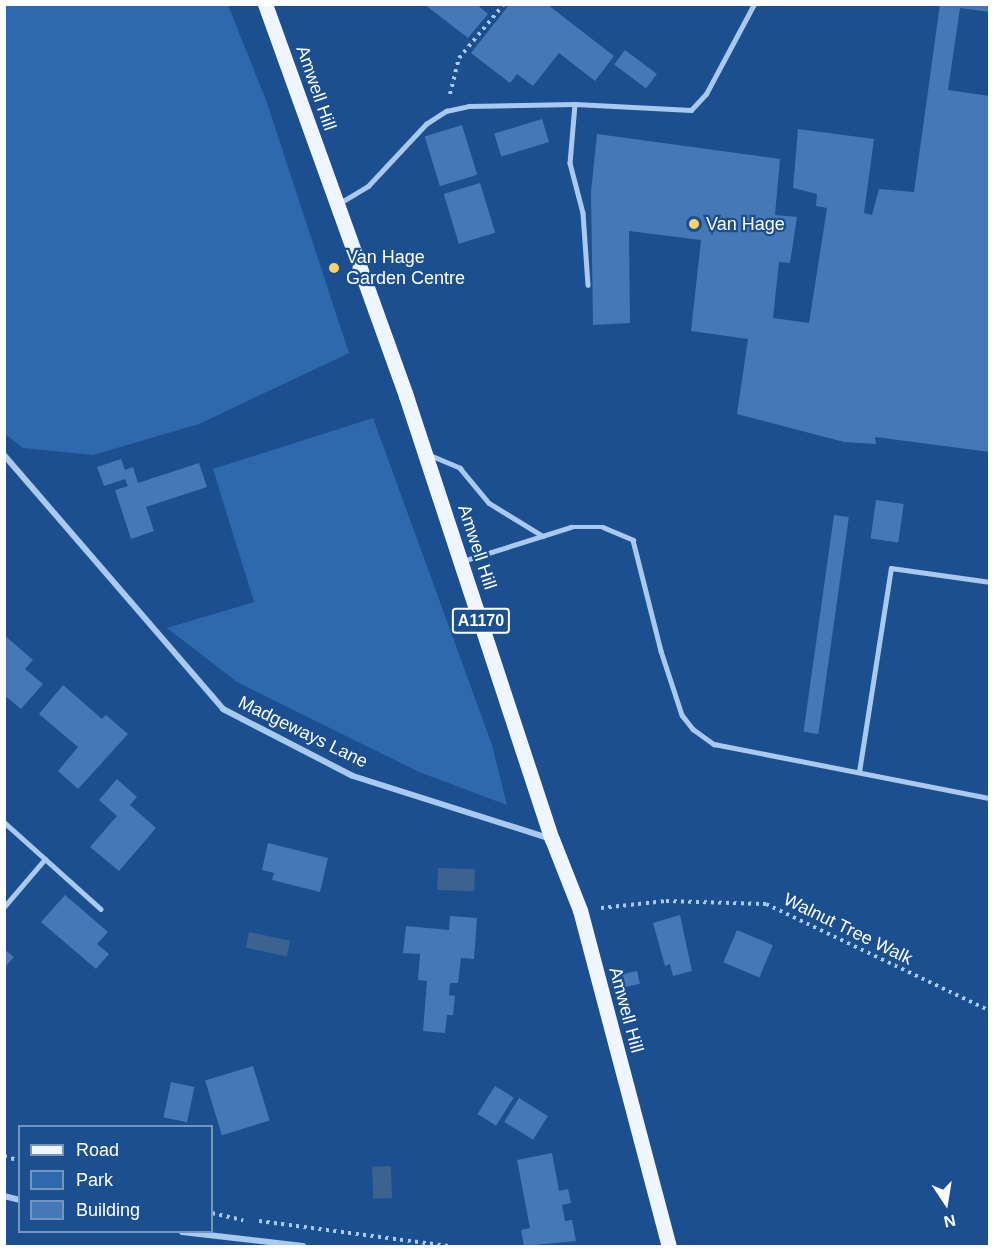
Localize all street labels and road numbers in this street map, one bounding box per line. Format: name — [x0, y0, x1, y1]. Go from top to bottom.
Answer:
street label: Amwell Hill — [291, 43, 341, 133]
street label: Amwell Hill — [453, 502, 501, 592]
road number: A1170 — [451, 608, 511, 634]
street label: Madgeways Lane — [235, 691, 371, 773]
street label: Walnut Tree Walk — [780, 888, 916, 970]
street label: Amwell Hill — [604, 965, 648, 1055]

